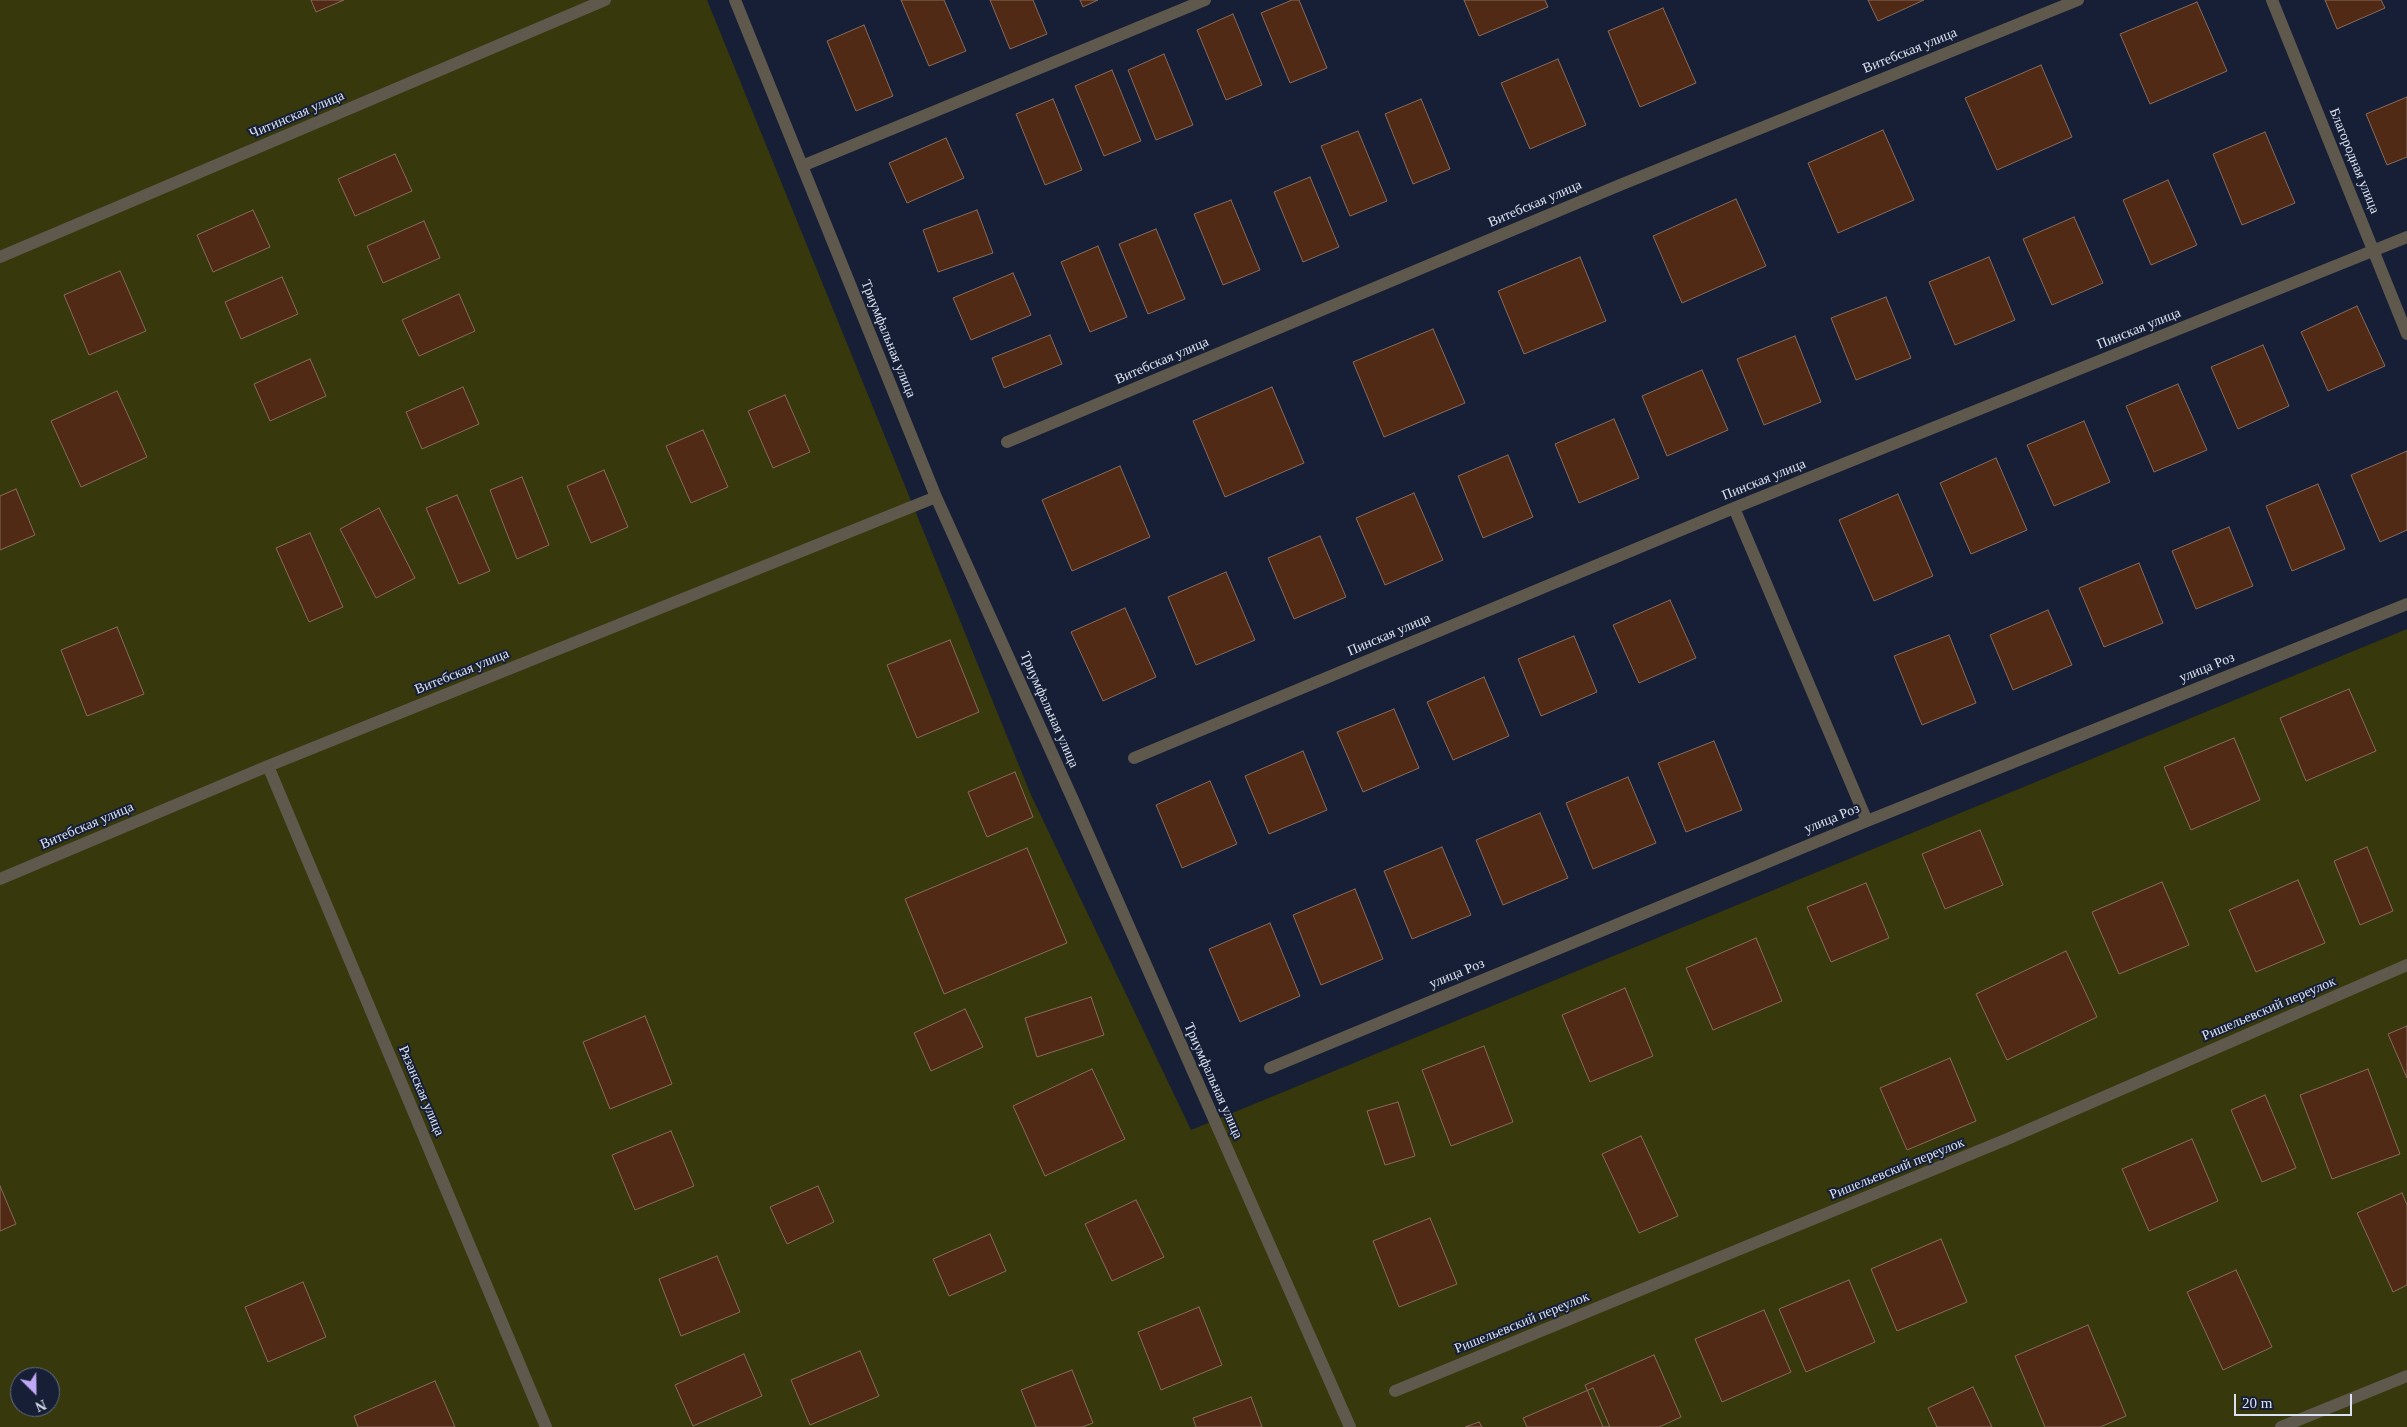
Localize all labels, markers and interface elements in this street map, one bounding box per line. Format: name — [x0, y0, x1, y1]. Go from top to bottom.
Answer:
street label: Витебская улица — [1861, 25, 1959, 77]
street label: Читинская улица — [247, 87, 347, 143]
street label: Благородная улица — [2325, 106, 2383, 216]
street label: Витебская улица — [1486, 177, 1584, 231]
street label: Триумфальная улица — [857, 278, 919, 400]
street label: Пинская улица — [2095, 305, 2183, 353]
street label: Витебская улица — [1113, 334, 1211, 388]
street label: Пинская улица — [1720, 456, 1808, 504]
street label: Пинская улица — [1345, 610, 1433, 660]
street label: Витебская улица — [413, 646, 511, 698]
street label: Триумфальная улица — [1016, 649, 1082, 771]
street label: улица Роз — [2177, 649, 2237, 687]
street label: Витебская улица — [38, 799, 136, 853]
street label: улица Роз — [1802, 800, 1862, 838]
street label: улица Роз — [1427, 955, 1487, 993]
street label: Ришельевский переулок — [2200, 973, 2338, 1045]
street label: Триумфальная улица — [1180, 1020, 1246, 1142]
street label: Рязанская улица — [394, 1043, 448, 1139]
street label: Ришельевский переулок — [1827, 1134, 1967, 1204]
street label: Ришельевский переулок — [1452, 1288, 1592, 1358]
north arrow — [10, 1367, 60, 1417]
scale bar — [2237, 1384, 2354, 1416]
text: 20 m — [2242, 1395, 2272, 1411]
text: N — [33, 1396, 48, 1414]

